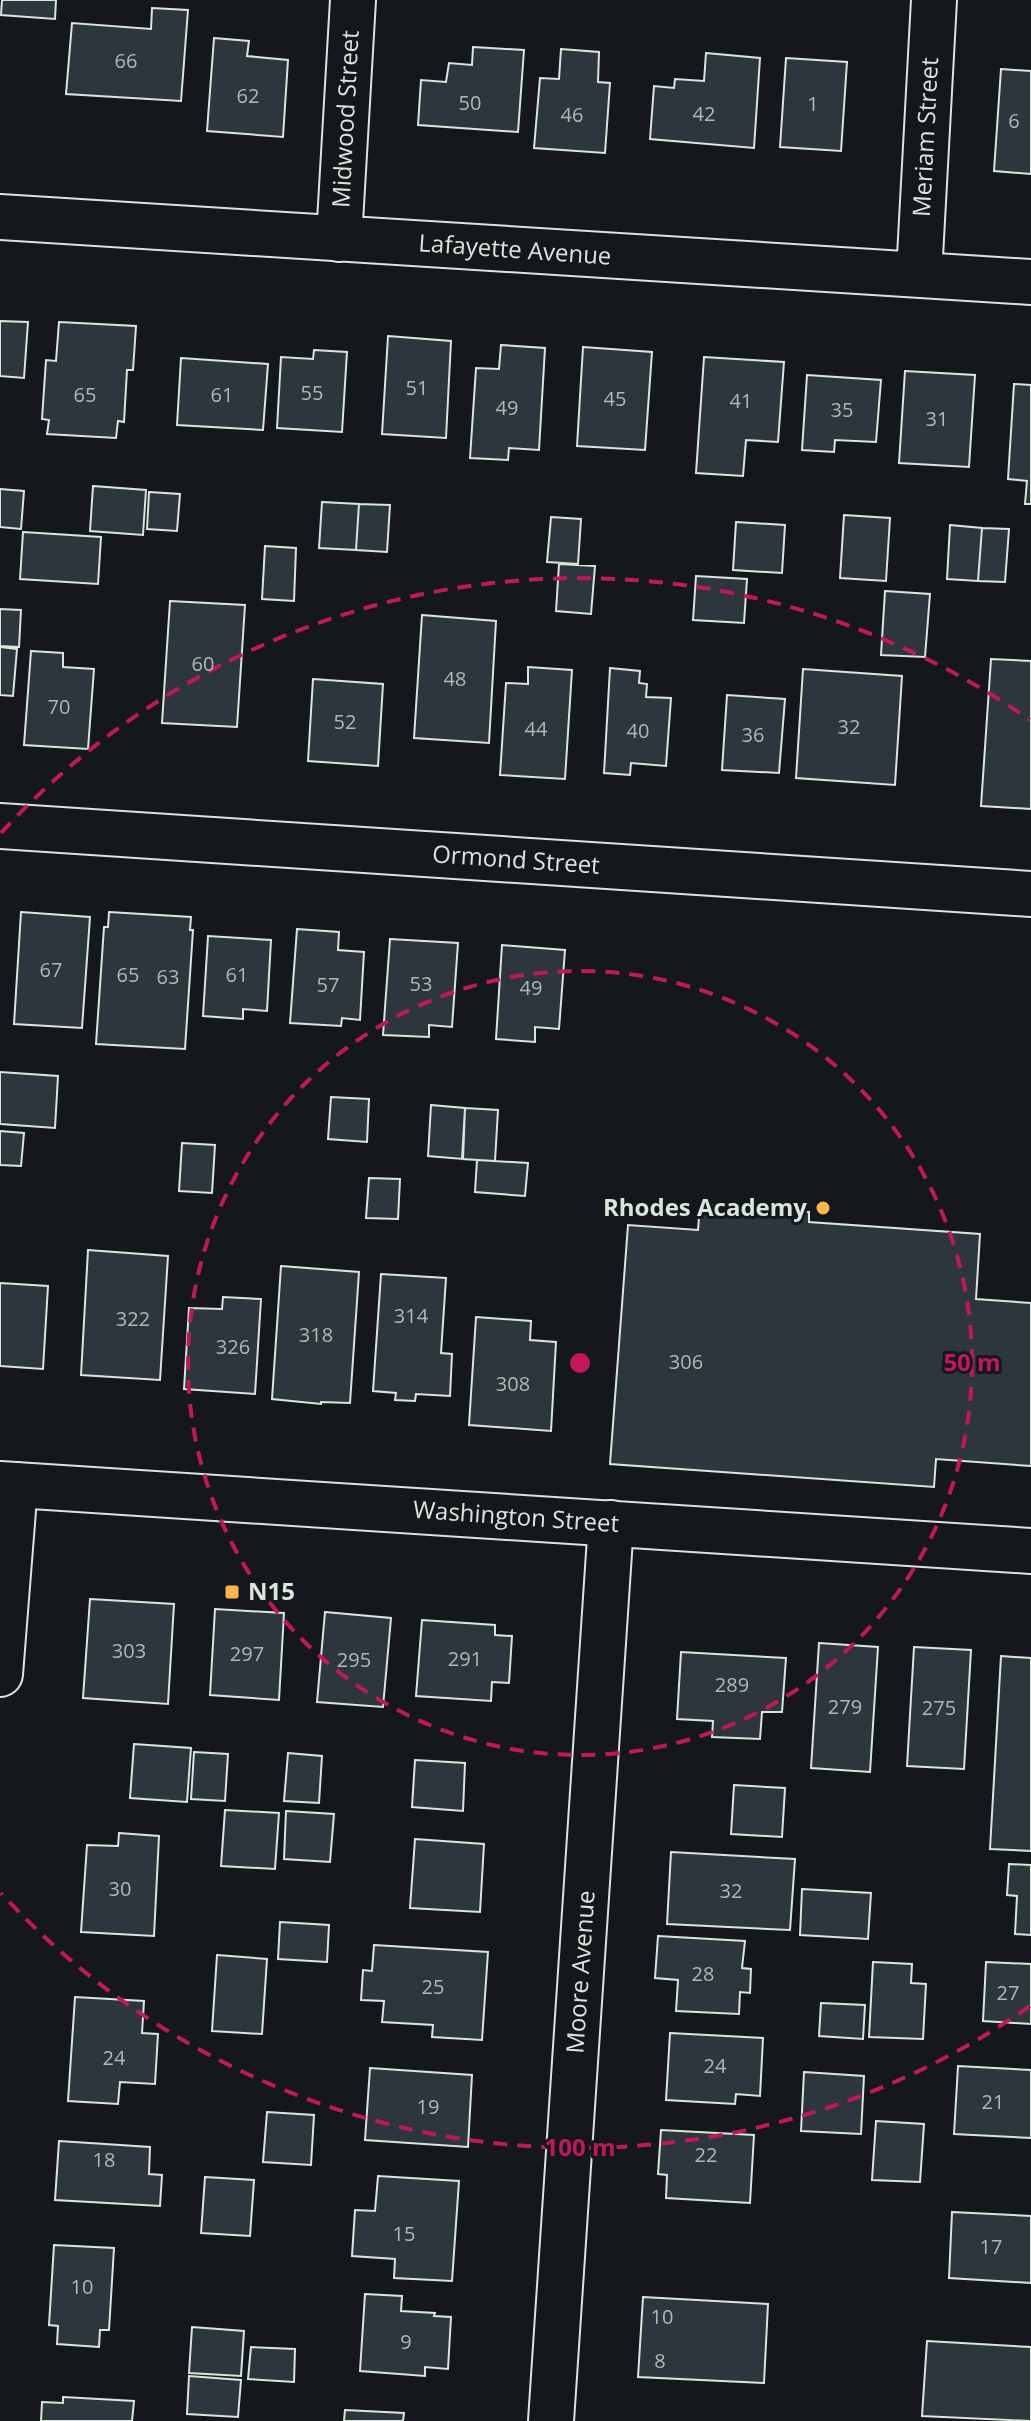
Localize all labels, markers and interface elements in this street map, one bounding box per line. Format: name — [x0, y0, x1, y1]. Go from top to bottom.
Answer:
street label: Midwood Street — [323, 29, 366, 209]
house number: 66 — [115, 47, 137, 74]
street label: Meriam Street — [904, 56, 945, 218]
house number: 62 — [237, 82, 259, 109]
house number: 50 — [459, 89, 481, 116]
house number: 1 — [807, 90, 819, 117]
house number: 42 — [693, 100, 715, 127]
house number: 46 — [561, 101, 583, 128]
house number: 6 — [1008, 107, 1020, 134]
street label: Lafayette Avenue — [418, 225, 613, 272]
house number: 51 — [406, 374, 428, 401]
house number: 55 — [301, 379, 323, 406]
house number: 65 — [74, 381, 96, 408]
house number: 61 — [211, 381, 233, 408]
house number: 45 — [604, 385, 626, 412]
house number: 41 — [730, 387, 752, 414]
house number: 49 — [496, 394, 518, 421]
house number: 35 — [831, 396, 853, 423]
house number: 31 — [926, 405, 948, 432]
house number: 60 — [192, 650, 214, 677]
house number: 48 — [444, 665, 466, 692]
house number: 70 — [48, 693, 70, 720]
house number: 52 — [334, 708, 356, 735]
house number: 32 — [838, 713, 860, 740]
house number: 44 — [525, 715, 548, 742]
house number: 40 — [627, 717, 649, 744]
house number: 36 — [742, 721, 764, 748]
street label: Ormond Street — [431, 836, 601, 881]
house number: 67 — [40, 956, 62, 983]
house number: 65 — [117, 961, 139, 988]
house number: 61 — [226, 961, 248, 988]
house number: 63 — [157, 963, 179, 990]
house number: 53 — [410, 970, 432, 997]
house number: 57 — [317, 971, 339, 998]
house number: 49 — [520, 974, 542, 1001]
place label: Rhodes Academy — [603, 1190, 807, 1223]
marker: Rhodes Academy — [814, 1199, 832, 1217]
house number: 314 — [394, 1302, 429, 1329]
house number: 322 — [116, 1305, 150, 1332]
house number: 318 — [299, 1321, 333, 1348]
house number: 326 — [216, 1333, 250, 1360]
text: 50 m — [943, 1345, 1001, 1378]
house number: 306 — [669, 1348, 703, 1375]
centre of rings — [566, 1349, 594, 1377]
house number: 308 — [496, 1370, 530, 1397]
street label: Washington Street — [412, 1492, 620, 1539]
place label: N15 — [248, 1574, 295, 1607]
marker: N15 — [223, 1583, 241, 1601]
house number: 303 — [112, 1637, 146, 1664]
house number: 297 — [230, 1640, 264, 1667]
house number: 291 — [448, 1645, 482, 1672]
house number: 295 — [337, 1646, 371, 1673]
house number: 289 — [715, 1671, 749, 1698]
house number: 279 — [828, 1693, 862, 1720]
house number: 275 — [922, 1694, 956, 1721]
house number: 30 — [109, 1875, 131, 1902]
house number: 32 — [720, 1877, 742, 1904]
street label: Moore Avenue — [557, 1889, 602, 2055]
house number: 28 — [692, 1960, 714, 1987]
house number: 25 — [422, 1973, 444, 2000]
house number: 27 — [997, 1979, 1019, 2006]
house number: 24 — [103, 2044, 126, 2071]
house number: 24 — [704, 2052, 727, 2079]
house number: 21 — [982, 2088, 1004, 2115]
house number: 19 — [417, 2093, 439, 2120]
text: 100 m — [545, 2130, 615, 2163]
house number: 22 — [695, 2141, 717, 2168]
house number: 18 — [93, 2146, 115, 2173]
house number: 15 — [393, 2220, 415, 2247]
house number: 17 — [980, 2233, 1002, 2260]
house number: 10 — [71, 2273, 93, 2300]
house number: 10 — [651, 2303, 673, 2330]
house number: 9 — [400, 2328, 412, 2355]
house number: 8 — [654, 2347, 666, 2374]

